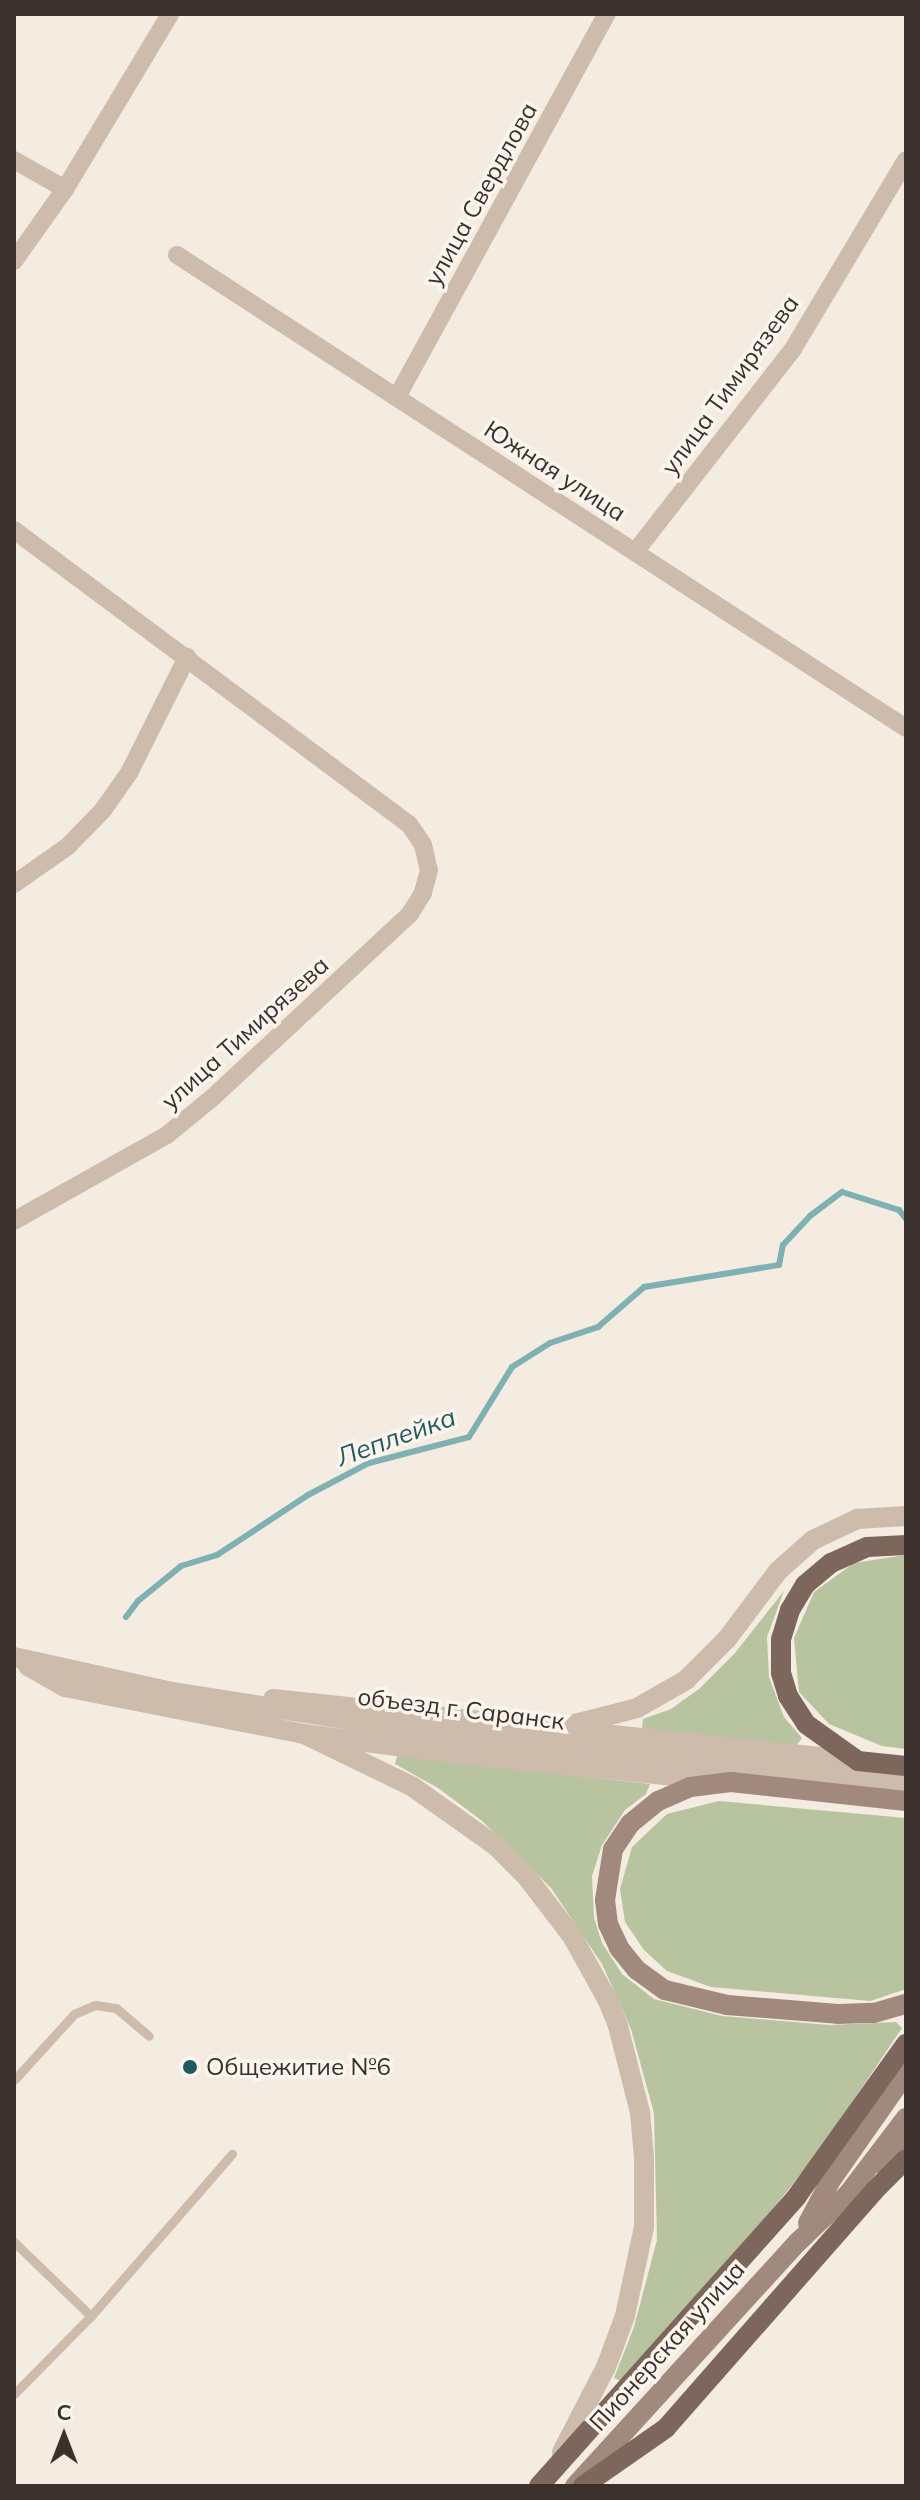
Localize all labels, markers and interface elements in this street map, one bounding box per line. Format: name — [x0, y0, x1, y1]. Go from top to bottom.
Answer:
street label: улица Свердлова — [419, 98, 543, 290]
street label: улица Тимирязева — [655, 290, 805, 480]
street label: Южная улица — [479, 415, 631, 527]
street label: улица Тимирязева — [156, 950, 334, 1116]
water label: Леплейка — [332, 1401, 460, 1473]
street label: объезд г. Саранск — [356, 1682, 566, 1736]
place label: Общежитие №6 — [206, 2053, 391, 2081]
marker: Общежитие №6 — [181, 2058, 199, 2076]
street label: Пионерская улица — [583, 2255, 751, 2437]
north arrow — [24, 2396, 104, 2476]
text: С — [56, 2398, 72, 2426]

